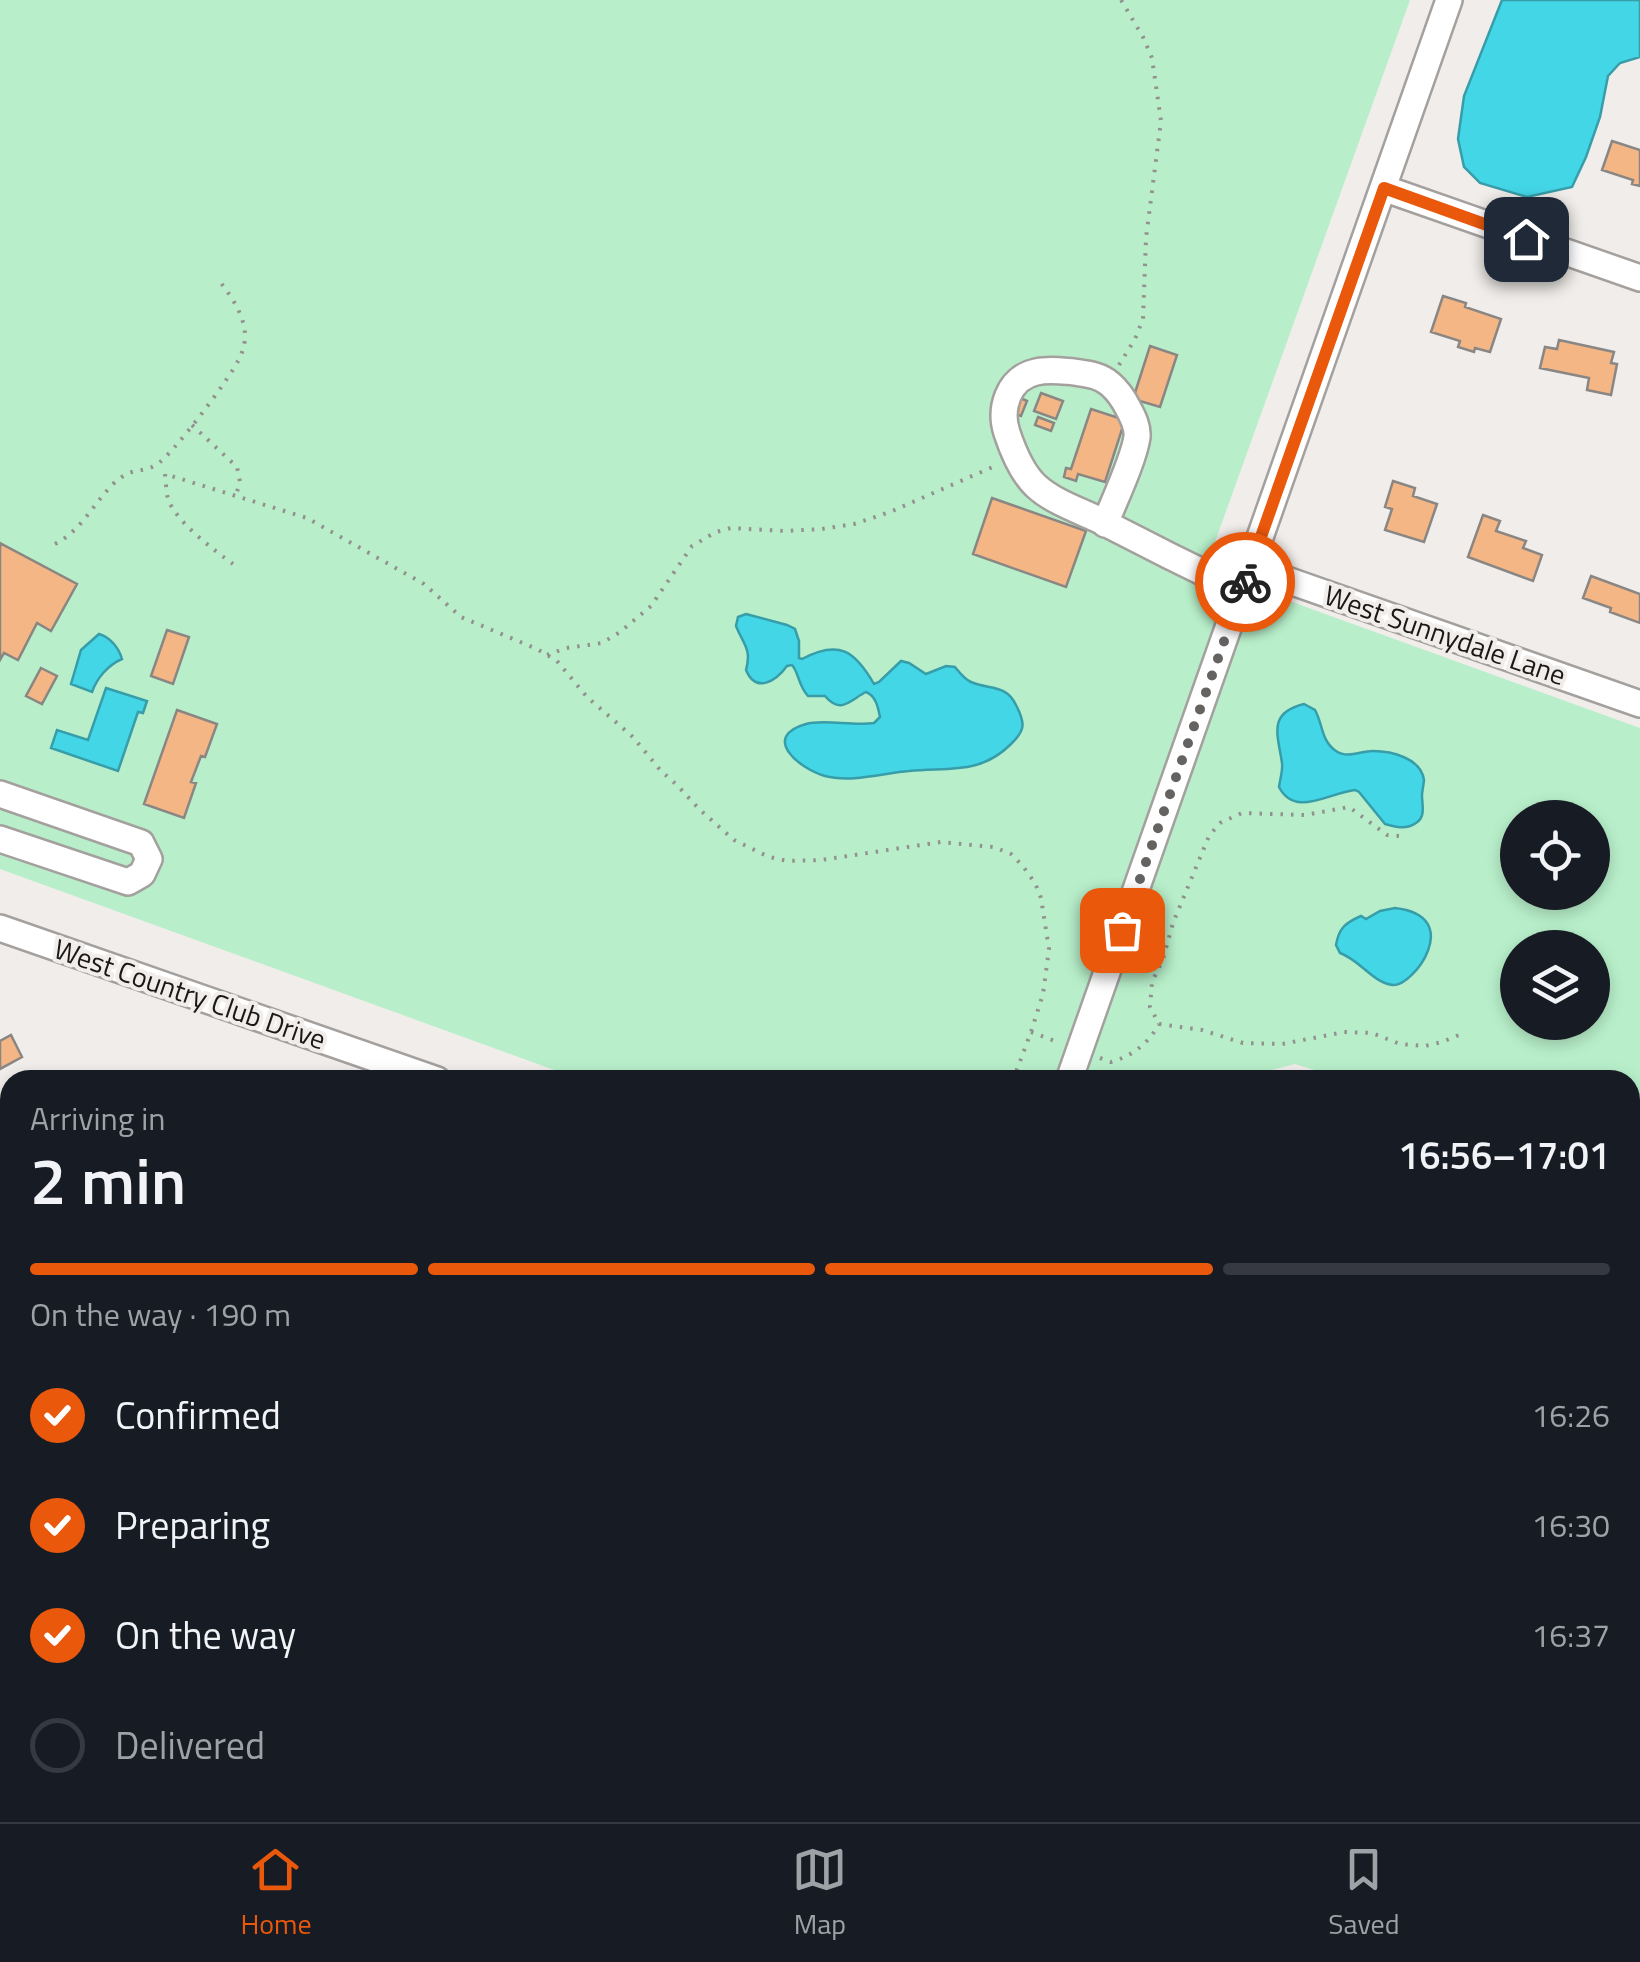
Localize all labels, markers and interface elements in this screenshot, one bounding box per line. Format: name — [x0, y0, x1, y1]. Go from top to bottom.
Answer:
pin — [1484, 197, 1569, 282]
icon: home — [1499, 212, 1554, 267]
courier — [1195, 532, 1295, 632]
icon: bike — [1218, 555, 1273, 610]
street label: West Sunnydale Lane — [1319, 573, 1572, 696]
map controls — [1500, 800, 1610, 1040]
button: locate — [1500, 800, 1610, 910]
pin — [1080, 888, 1165, 973]
icon: bag — [1095, 903, 1150, 958]
street label: West Country Club Drive — [48, 927, 332, 1060]
button: layers — [1500, 930, 1610, 1040]
text: Arriving in — [30, 1094, 166, 1142]
text: 16:56–17:01 — [1398, 1126, 1610, 1184]
text: 2 min — [30, 1130, 186, 1229]
text: On the way · 190 m — [30, 1290, 291, 1338]
text: Confirmed — [115, 1386, 281, 1444]
icon: check — [30, 1388, 85, 1443]
text: 16:26 — [1531, 1391, 1610, 1439]
text: Preparing — [115, 1496, 270, 1554]
icon: check — [30, 1498, 85, 1553]
text: 16:30 — [1531, 1501, 1610, 1549]
text: On the way — [115, 1606, 296, 1664]
icon: check — [30, 1608, 85, 1663]
text: 16:37 — [1531, 1611, 1610, 1659]
text: Delivered — [115, 1716, 265, 1774]
tab: Home — [240, 1842, 312, 1945]
tab: Map — [792, 1842, 847, 1945]
tab: Saved — [1328, 1842, 1400, 1945]

